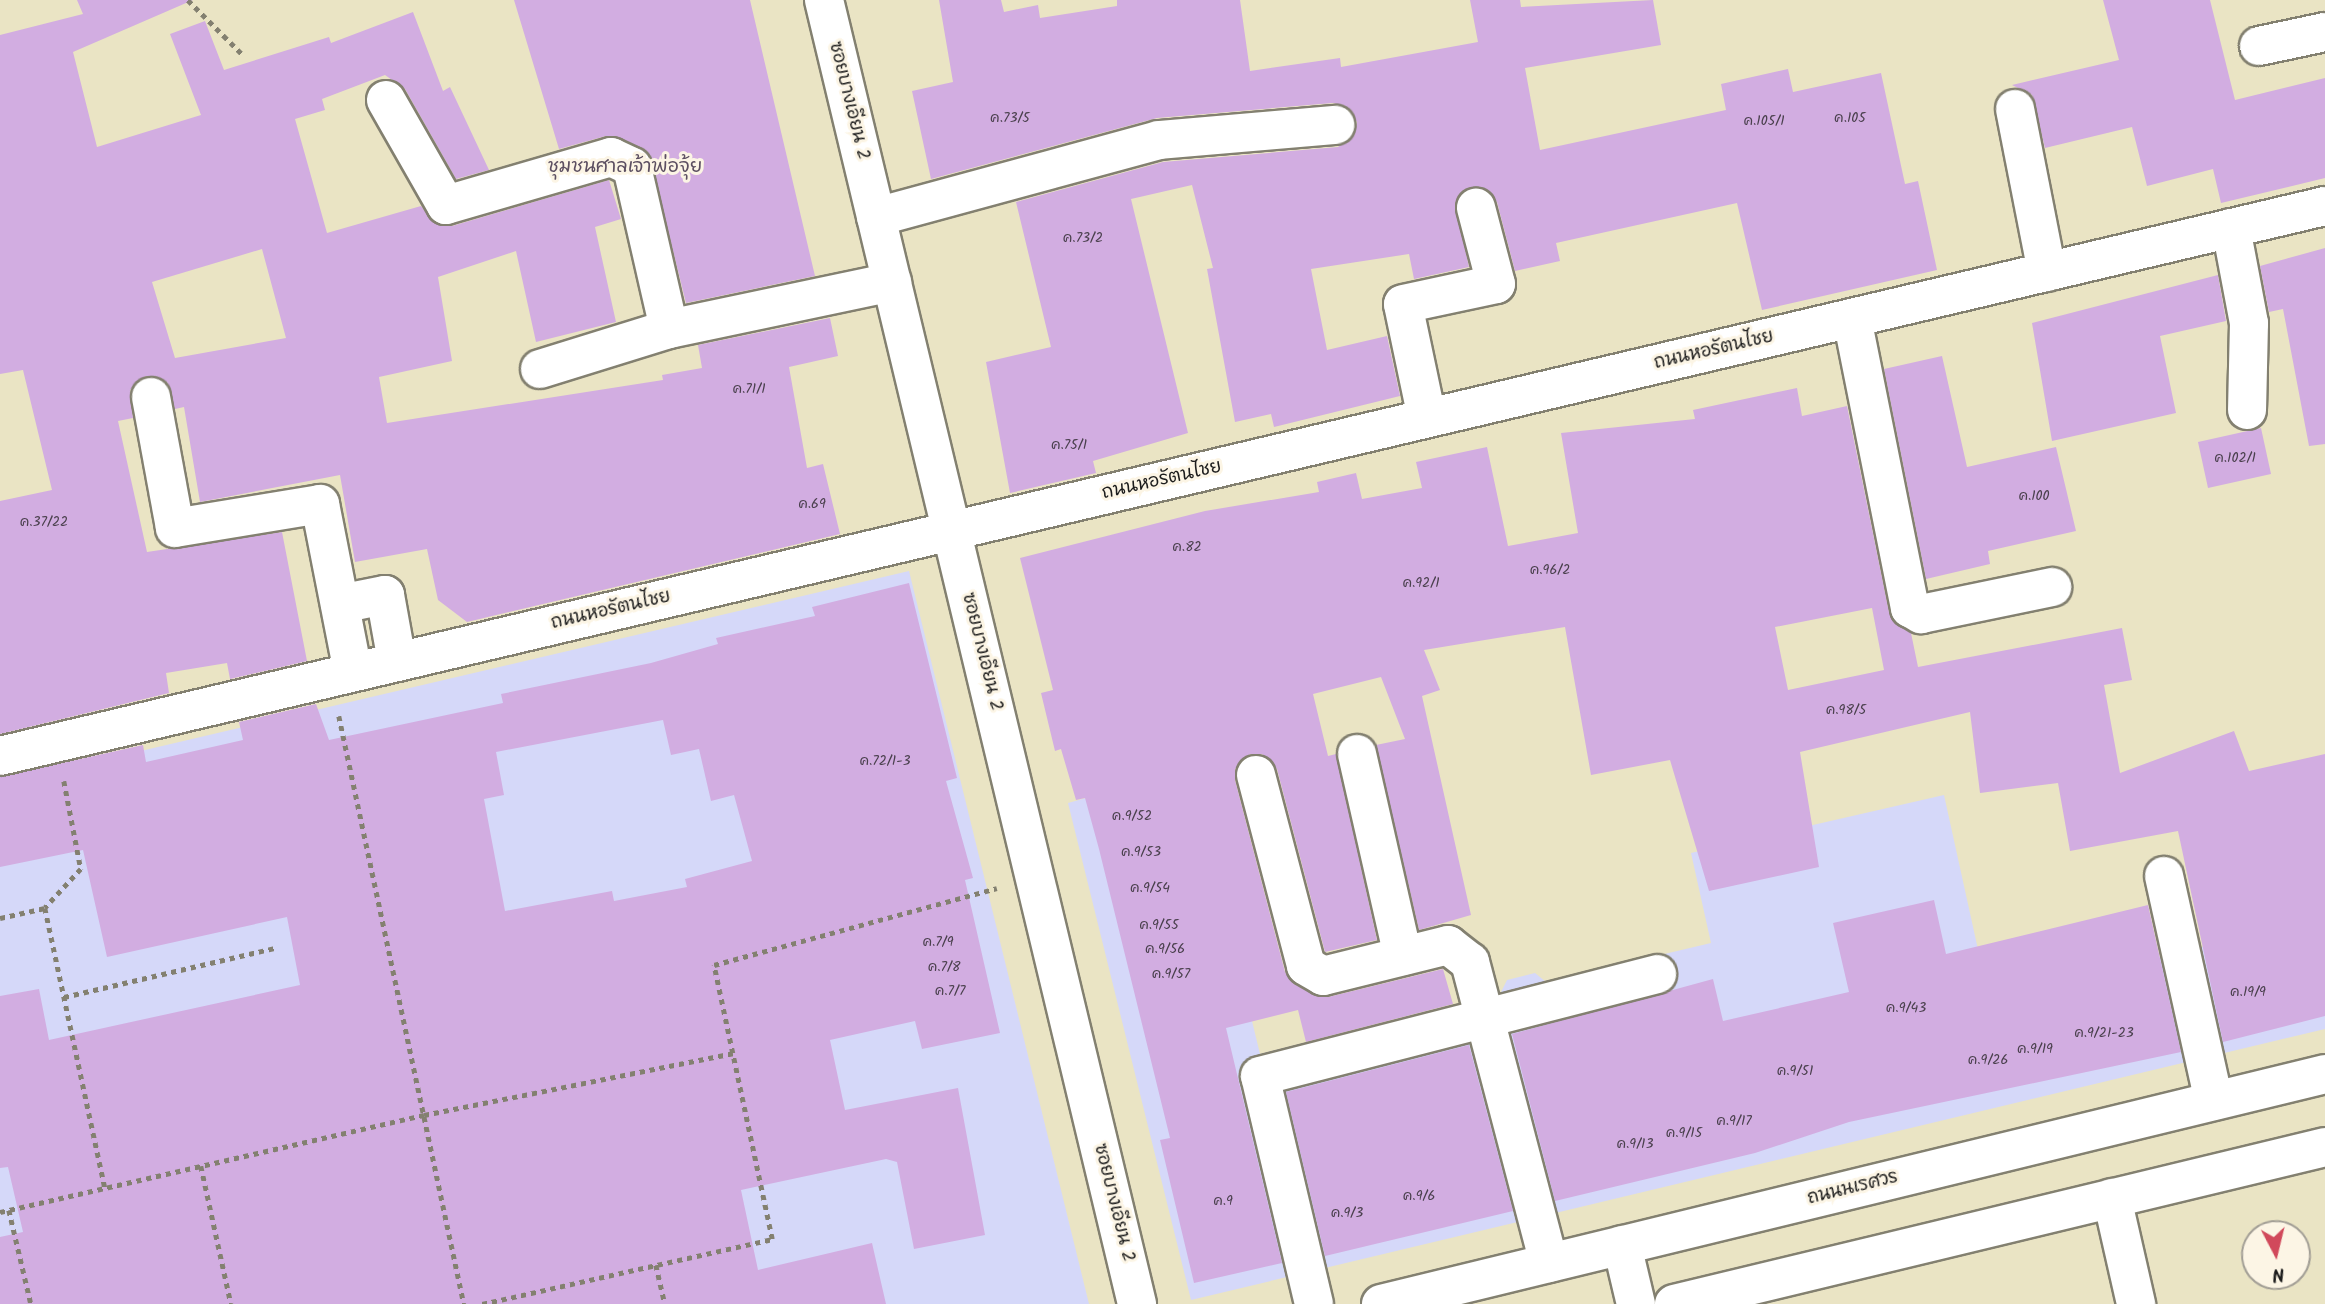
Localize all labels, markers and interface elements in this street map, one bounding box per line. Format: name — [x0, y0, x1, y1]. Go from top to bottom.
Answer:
street label: ซอยบางเอียน 2 — [823, 40, 873, 162]
house number: ค.73/5 — [990, 110, 1030, 126]
house number: ค.105 — [1834, 110, 1866, 126]
house number: ค.105/1 — [1743, 113, 1785, 129]
district label: ชุมชนศาลเจ้าพ่อจุ้ย — [548, 157, 702, 179]
house number: ค.73/2 — [1063, 230, 1103, 246]
street label: ถนนหอรัตนไชย — [1652, 327, 1776, 375]
house number: ค.71/1 — [732, 381, 766, 397]
house number: ค.75/1 — [1051, 437, 1087, 453]
house number: ค.102/1 — [2214, 450, 2256, 466]
street label: ถนนหอรัตนไชย — [1100, 457, 1224, 505]
house number: ค.100 — [2018, 488, 2050, 504]
house number: ค.69 — [798, 496, 826, 512]
house number: ค.37/22 — [20, 514, 68, 530]
house number: ค.82 — [1172, 539, 1202, 555]
house number: ค.96/2 — [1530, 562, 1570, 578]
house number: ค.92/1 — [1402, 575, 1440, 591]
street label: ถนนหอรัตนไชย — [549, 587, 673, 635]
street label: ซอยบางเอียน 2 — [956, 591, 1006, 713]
house number: ค.98/5 — [1826, 702, 1866, 718]
house number: ค.72/1-3 — [859, 753, 911, 769]
house number: ค.9/52 — [1112, 808, 1152, 824]
house number: ค.9/53 — [1121, 844, 1161, 860]
house number: ค.9/54 — [1130, 880, 1170, 896]
house number: ค.9/55 — [1139, 917, 1179, 933]
house number: ค.7/9 — [922, 934, 954, 950]
house number: ค.9/56 — [1145, 941, 1185, 957]
house number: ค.7/8 — [928, 959, 960, 975]
house number: ค.9/57 — [1152, 966, 1190, 982]
house number: ค.7/7 — [935, 983, 965, 999]
house number: ค.19/9 — [2230, 984, 2266, 1000]
house number: ค.9/43 — [1886, 1000, 1926, 1016]
house number: ค.9/21-23 — [2074, 1025, 2134, 1041]
house number: ค.9/19 — [2017, 1041, 2053, 1057]
house number: ค.9/26 — [1968, 1052, 2008, 1068]
house number: ค.9/51 — [1777, 1063, 1813, 1079]
house number: ค.9/17 — [1716, 1113, 1752, 1129]
house number: ค.9/15 — [1666, 1125, 1702, 1141]
house number: ค.9/13 — [1616, 1136, 1654, 1152]
street label: ซอยบางเอียน 2 — [1088, 1142, 1138, 1264]
street label: ถนนนเรศวร — [1805, 1167, 1901, 1211]
house number: ค.9/6 — [1403, 1188, 1435, 1204]
house number: ค.9 — [1213, 1193, 1233, 1209]
house number: ค.9/3 — [1331, 1205, 1363, 1221]
north arrow — [2241, 1220, 2311, 1290]
text: N — [2271, 1258, 2286, 1289]

